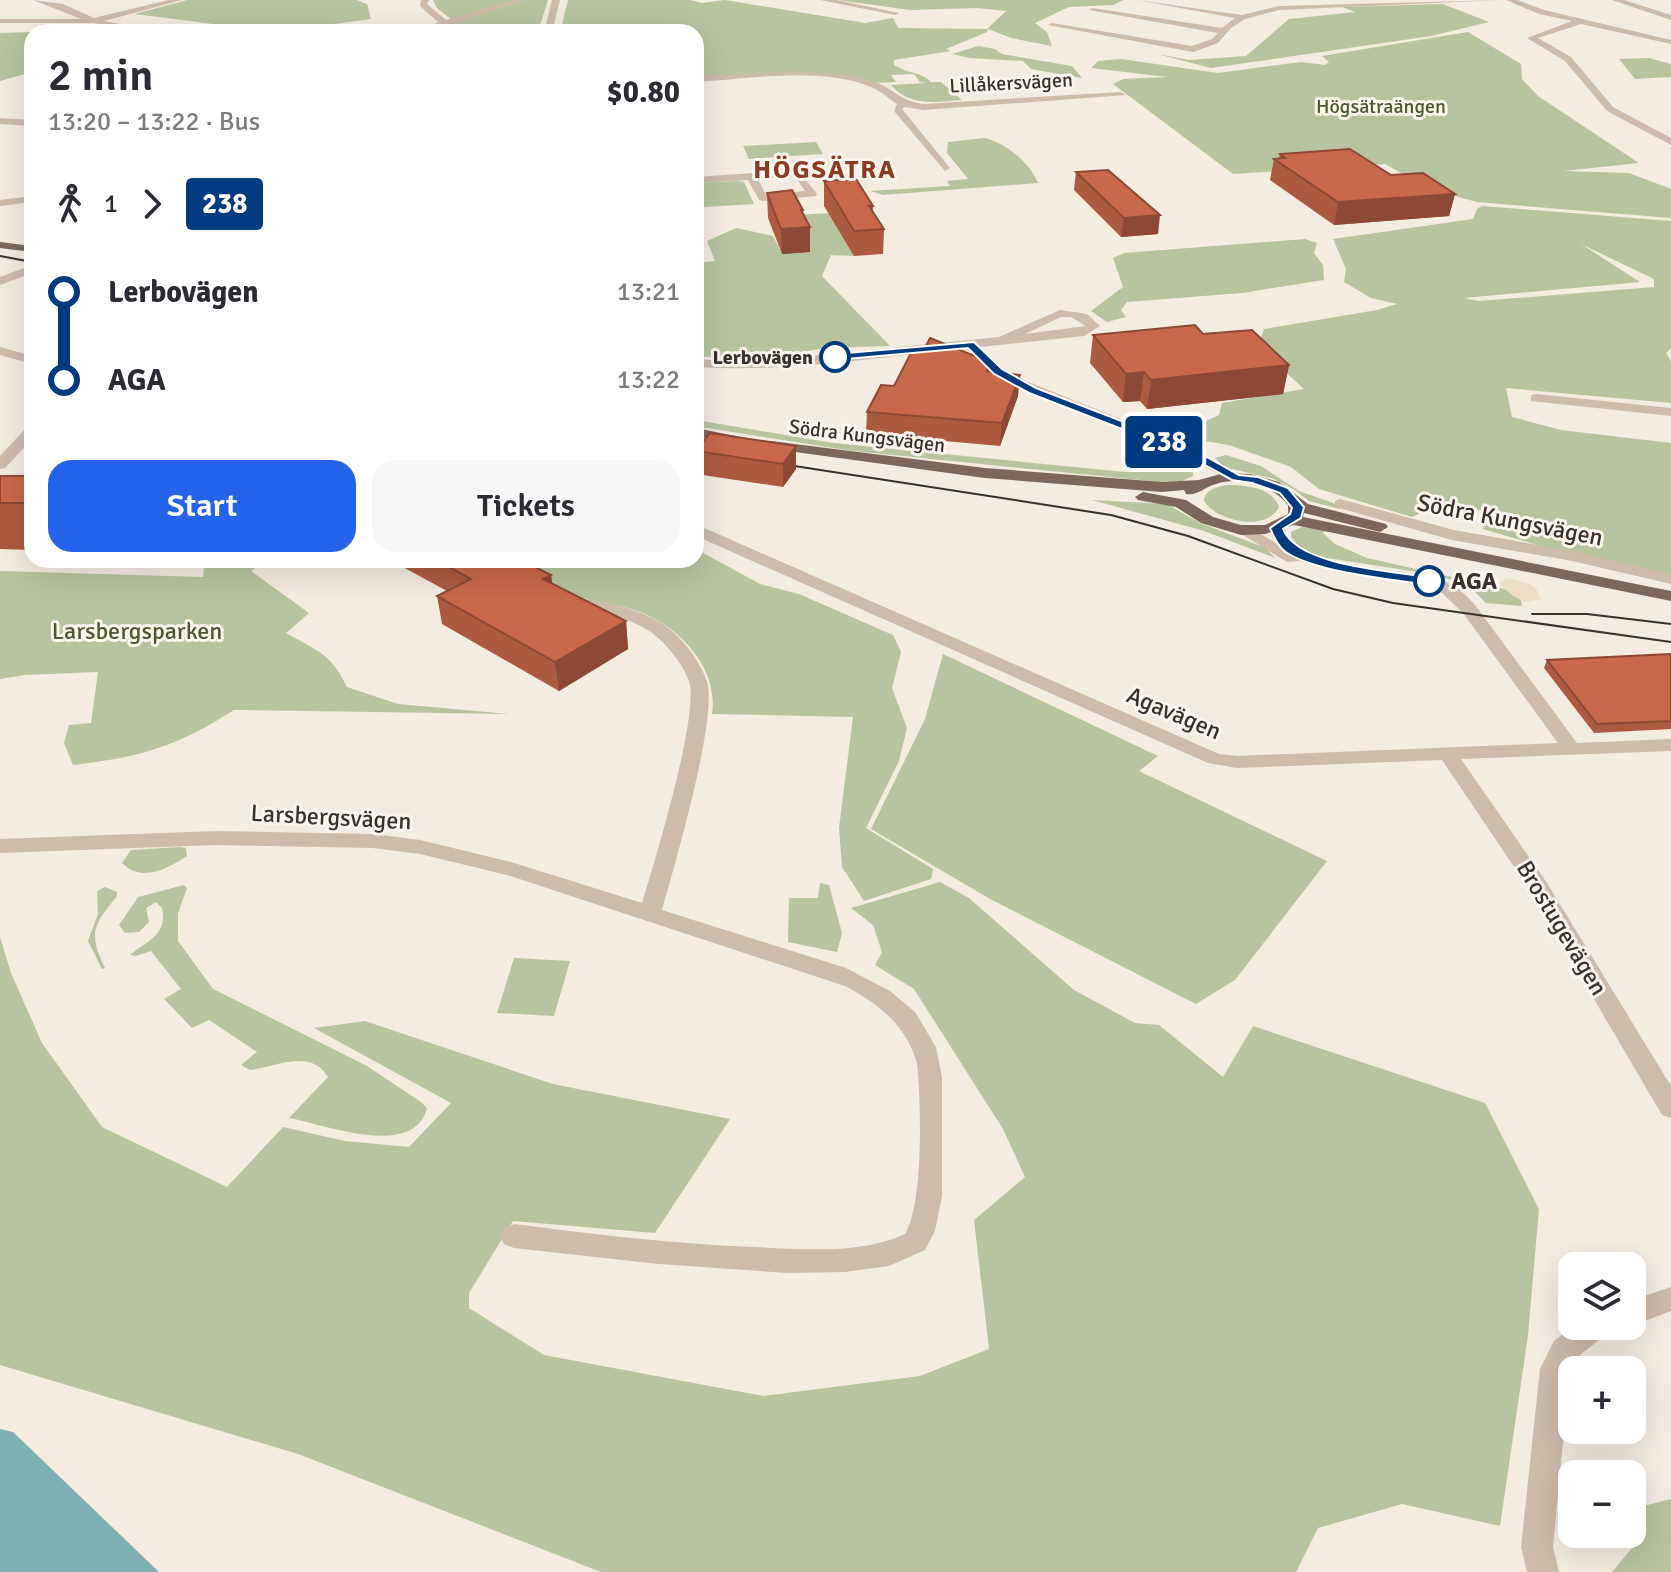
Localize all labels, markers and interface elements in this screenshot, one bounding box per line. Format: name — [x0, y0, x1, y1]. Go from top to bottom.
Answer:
text: 2 min — [48, 49, 153, 103]
street label: Lillåkersvägen — [949, 67, 1073, 99]
text: $0.80 — [607, 74, 680, 111]
park label: Högsätraängen — [1316, 94, 1446, 119]
text: 13:20 – 13:22 · Bus — [48, 106, 260, 138]
district label: HÖGSÄTRA — [753, 154, 897, 186]
icon: walk — [48, 182, 92, 226]
icon: forward — [130, 182, 174, 226]
text: 238 — [202, 187, 247, 221]
text: 1 — [104, 188, 118, 220]
text: Lerbovägen — [108, 274, 259, 311]
text: 13:21 — [617, 276, 680, 308]
marker: Lerbovägen — [820, 342, 850, 372]
place label: Lerbovägen — [713, 345, 813, 370]
text: AGA — [108, 362, 166, 399]
text: 13:22 — [617, 364, 680, 396]
street label: Södra Kungsvägen — [787, 414, 947, 458]
line badge: 238 — [1118, 416, 1210, 468]
text: 238 — [1141, 425, 1187, 459]
button: Start — [48, 460, 356, 552]
button: Tickets — [372, 460, 680, 552]
street label: Södra Kungsvägen — [1415, 487, 1605, 553]
marker: AGA — [1414, 566, 1444, 596]
place label: AGA — [1451, 566, 1498, 596]
park label: Larsbergsparken — [52, 616, 222, 646]
street label: Agavägen — [1122, 680, 1226, 746]
street label: Larsbergsvägen — [250, 798, 412, 836]
street label: Brostugevägen — [1510, 855, 1614, 1001]
map controls — [1558, 1252, 1646, 1548]
button: layers — [1558, 1252, 1646, 1340]
button: + — [1558, 1356, 1646, 1444]
button: − — [1558, 1460, 1646, 1548]

